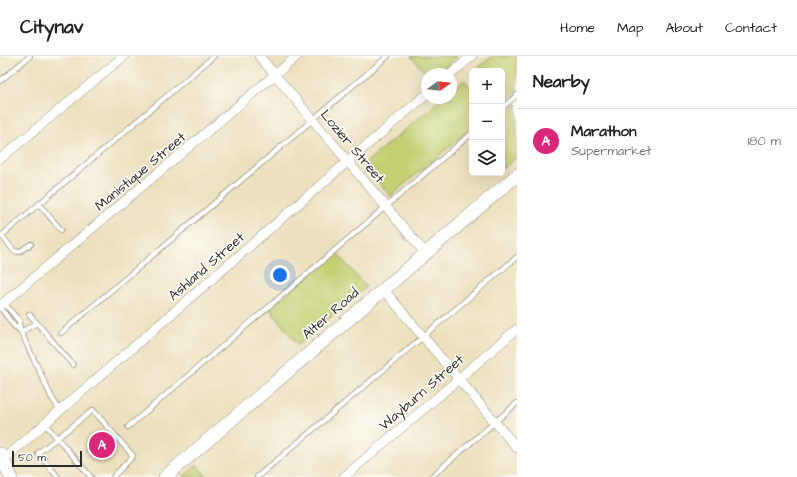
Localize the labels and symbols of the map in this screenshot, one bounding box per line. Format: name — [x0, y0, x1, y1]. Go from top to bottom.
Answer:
north arrow — [421, 68, 457, 104]
street label: Lozier Street — [315, 105, 389, 188]
street label: Manistique Street — [91, 127, 191, 216]
street label: Ashland Street — [164, 228, 249, 306]
your location — [270, 265, 290, 285]
street label: Alter Road — [298, 283, 364, 344]
street label: Wayburn Street — [375, 350, 469, 435]
pin: A — [89, 430, 115, 460]
scale bar — [12, 449, 82, 468]

